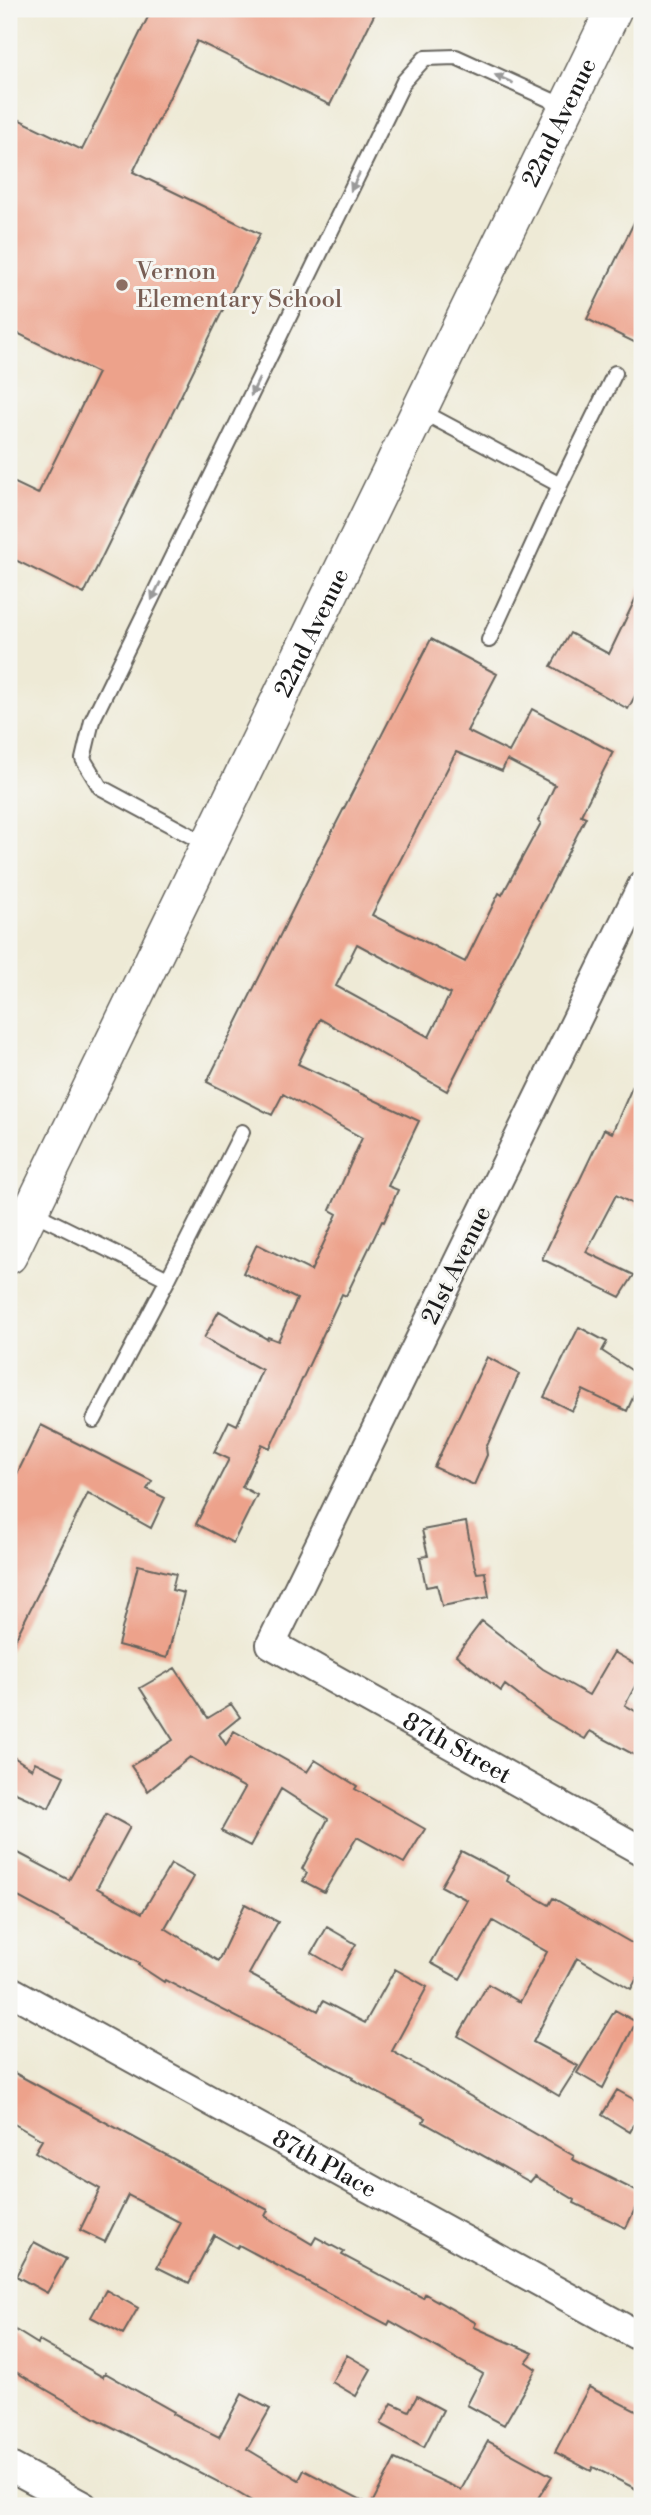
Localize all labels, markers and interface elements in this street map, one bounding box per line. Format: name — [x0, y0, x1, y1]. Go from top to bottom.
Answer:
street label: 22nd Avenue — [516, 54, 604, 192]
one-way arrow — [494, 73, 514, 85]
one-way arrow — [350, 172, 361, 192]
place label: Vernon Elementary School — [135, 257, 342, 315]
marker: Vernon Elementary School — [114, 277, 130, 293]
one-way arrow — [250, 377, 261, 397]
street label: 22nd Avenue — [268, 564, 356, 702]
one-way arrow — [150, 581, 161, 601]
street label: 21st Avenue — [415, 1202, 498, 1329]
street label: 87th Street — [397, 1706, 517, 1791]
street label: 87th Place — [267, 2124, 381, 2205]

